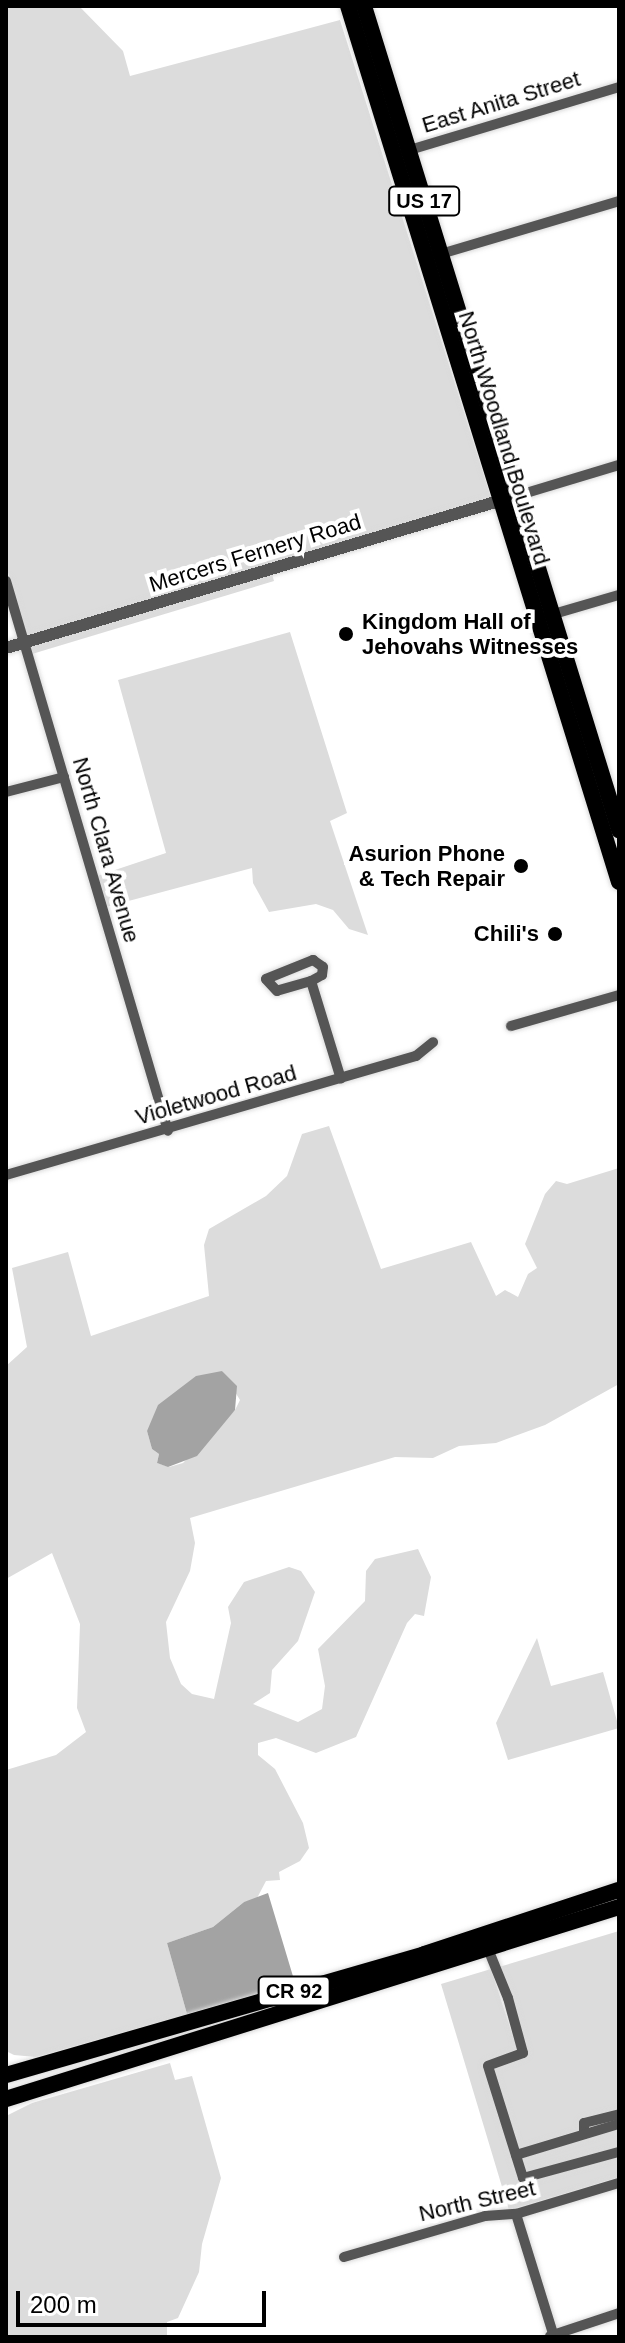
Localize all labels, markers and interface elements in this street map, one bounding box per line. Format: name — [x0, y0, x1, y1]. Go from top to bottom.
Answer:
street label: East Anita Street — [418, 65, 584, 139]
road number: US 17 — [388, 185, 460, 217]
street label: North Woodland Boulevard — [453, 308, 555, 568]
street label: Mercers Fernery Road — [146, 508, 364, 598]
place label: Kingdom Hall of Jehovahs Witnesses — [362, 608, 578, 660]
marker: Kingdom Hall of Jehovahs Witnesses — [337, 625, 355, 643]
street label: North Clara Avenue — [67, 754, 145, 946]
place label: Asurion Phone & Tech Repair — [349, 840, 505, 892]
marker: Asurion Phone & Tech Repair — [512, 857, 530, 875]
place label: Chili's — [474, 921, 539, 947]
marker: Chili's — [546, 925, 564, 943]
street label: Violetwood Road — [133, 1059, 299, 1131]
road number: CR 92 — [256, 1975, 332, 2007]
street label: North Street — [416, 2175, 538, 2227]
scale bar — [20, 2275, 270, 2325]
text: 200 m — [30, 2291, 97, 2318]

